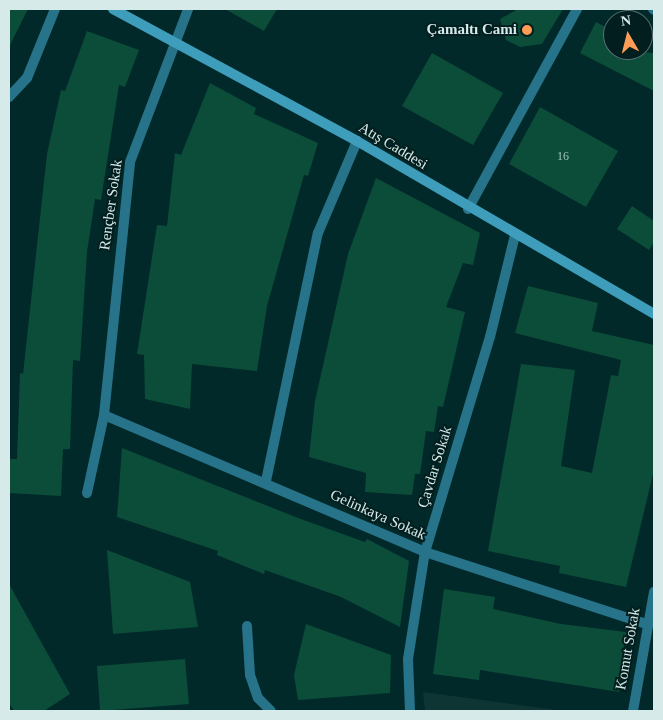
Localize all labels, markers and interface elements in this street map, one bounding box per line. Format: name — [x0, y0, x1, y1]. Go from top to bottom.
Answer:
north arrow — [603, 10, 653, 60]
text: N — [620, 13, 632, 29]
place label: Çamaltı Cami — [427, 21, 517, 39]
marker: Çamaltı Cami — [521, 24, 533, 36]
street label: Atış Caddesi — [355, 118, 431, 174]
house number: 16 — [557, 150, 569, 164]
street label: Rençber Sokak — [96, 159, 126, 251]
street label: Çavdar Sokak — [414, 424, 456, 510]
street label: Gelinkaya Sokak — [327, 486, 429, 544]
street label: Komut Sokak — [612, 607, 644, 691]

